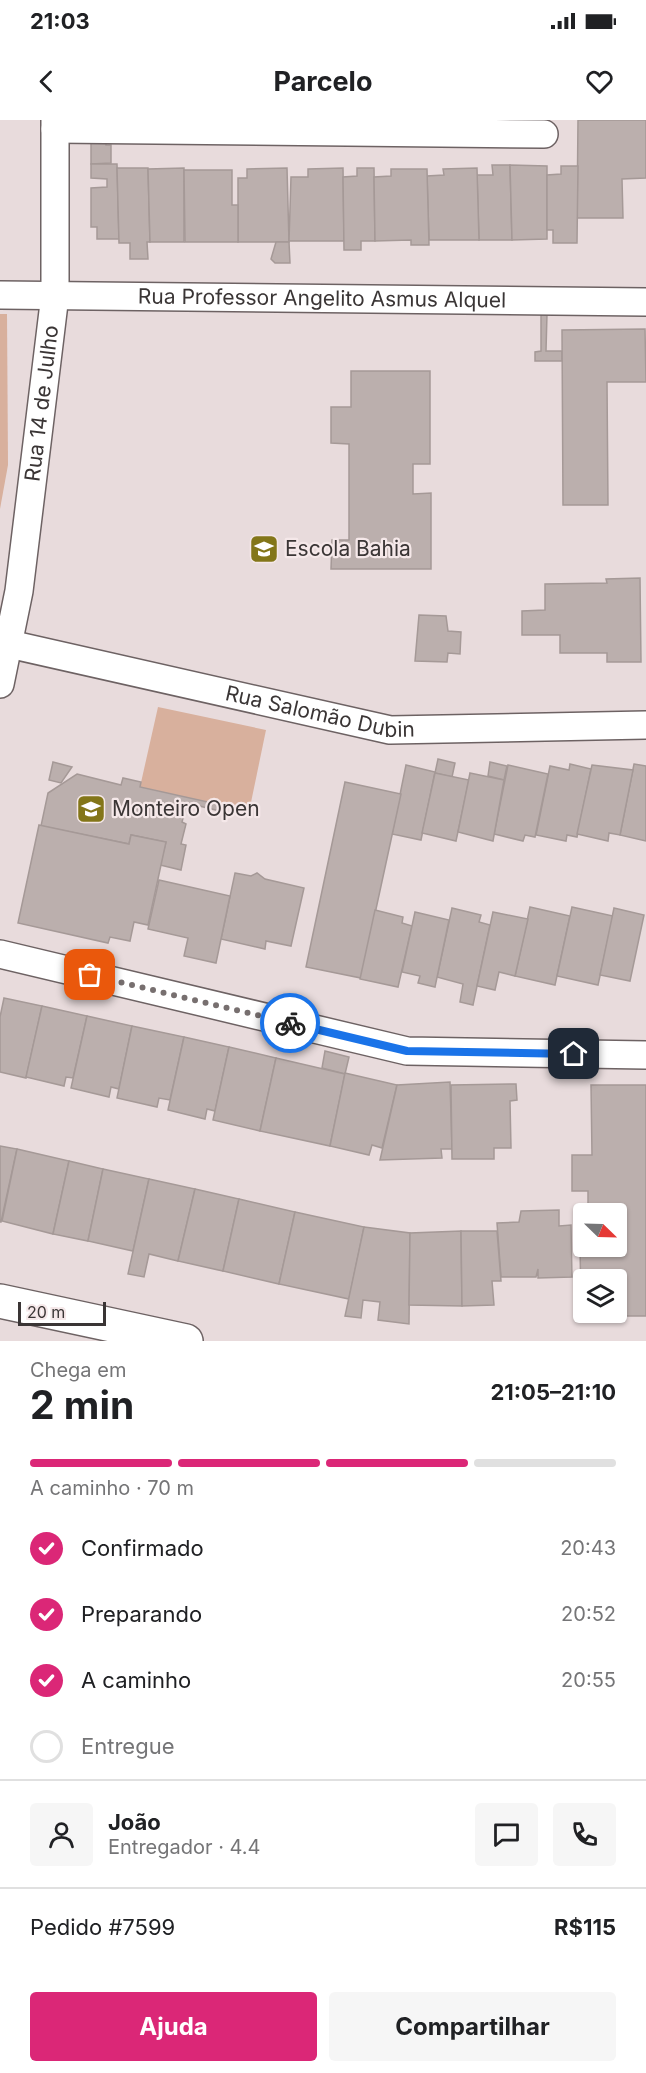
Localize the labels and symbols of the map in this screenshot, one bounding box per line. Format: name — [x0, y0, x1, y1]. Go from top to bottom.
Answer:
street label: Rua Professor Angelito Asmus Alquel — [138, 283, 506, 312]
street label: Rua 14 de Julho — [19, 324, 63, 483]
school or university icon: Escola Bahia — [248, 533, 280, 565]
place label: Escola Bahia — [285, 536, 411, 561]
street label: Rua Salomão Dubin — [223, 680, 415, 742]
school or university icon: Monteiro Open — [75, 793, 107, 825]
place label: Monteiro Open — [112, 796, 260, 821]
pin — [64, 949, 115, 1000]
courier — [260, 993, 320, 1053]
pin — [548, 1028, 599, 1079]
north arrow — [573, 1203, 627, 1257]
scale bar — [18, 1299, 106, 1326]

